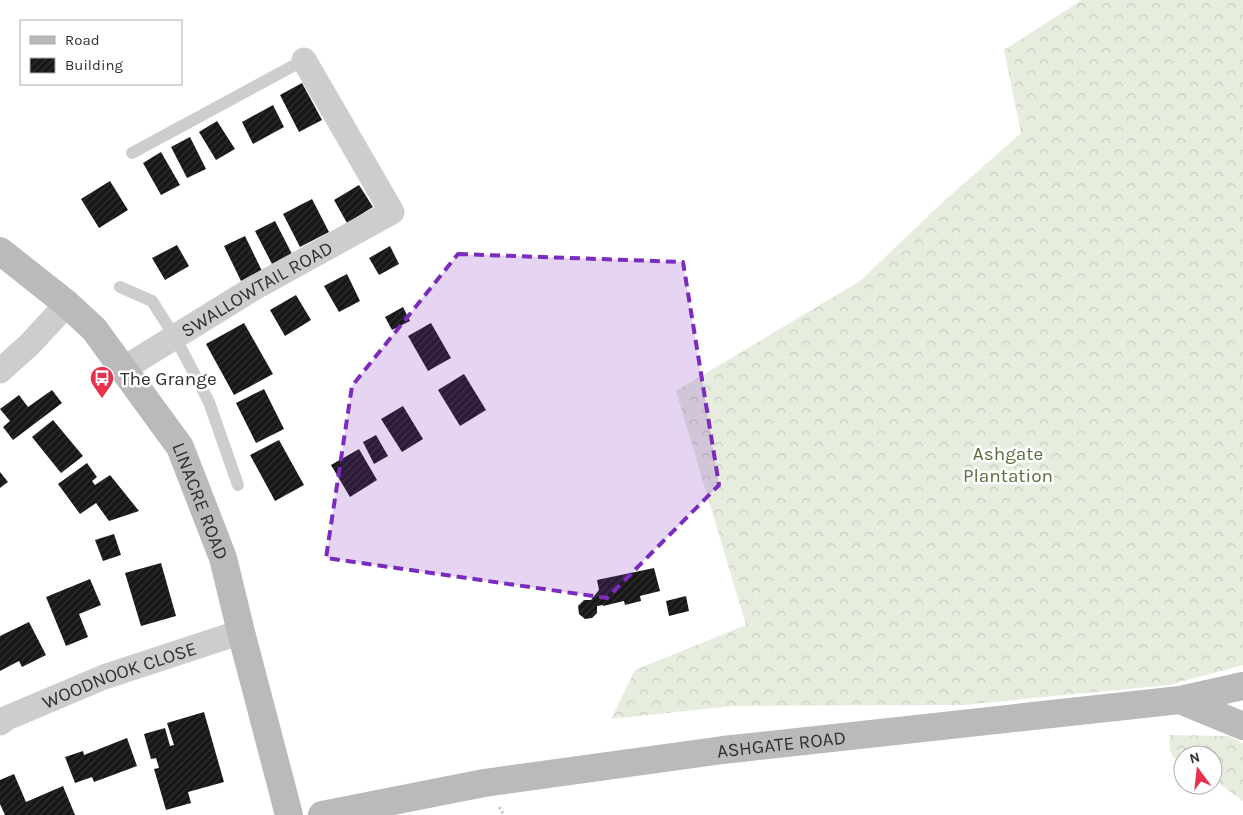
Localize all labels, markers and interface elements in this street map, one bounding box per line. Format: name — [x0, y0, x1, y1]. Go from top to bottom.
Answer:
legend — [20, 20, 182, 85]
text: Road — [65, 31, 100, 49]
text: Building — [65, 56, 123, 74]
street label: SWALLOWTAIL ROAD — [177, 237, 337, 342]
bus stop icon: The Grange — [89, 365, 115, 399]
place label: The Grange — [120, 368, 217, 390]
street label: LINACRE ROAD — [167, 439, 233, 563]
park label: Ashgate Plantation — [963, 443, 1053, 487]
street label: WOODNOOK CLOSE — [39, 637, 199, 714]
street label: ASHGATE ROAD — [715, 727, 847, 763]
north arrow — [1173, 745, 1223, 795]
text: N — [1188, 748, 1202, 767]

